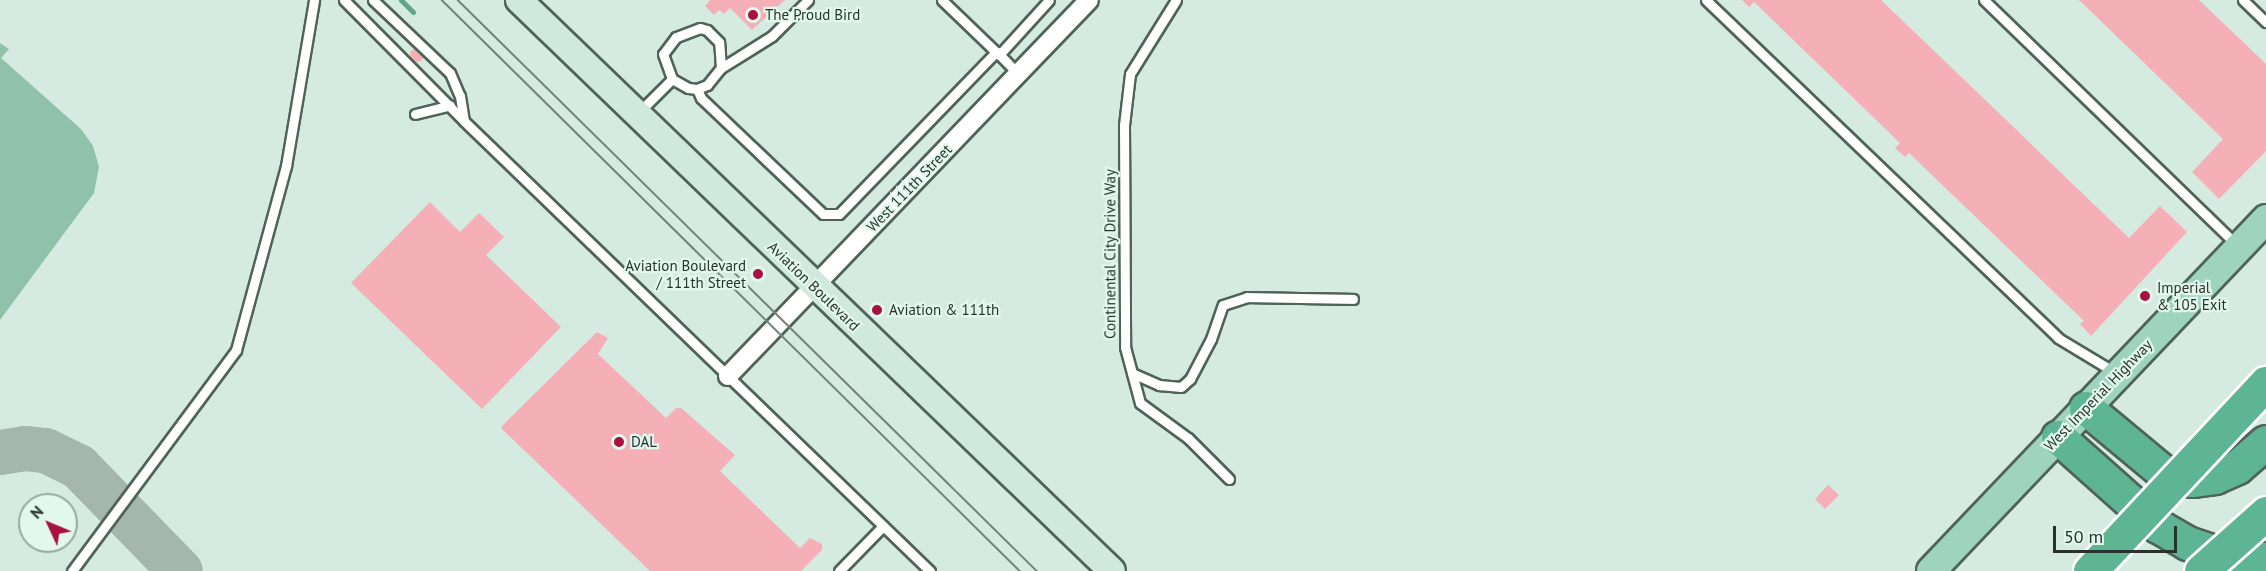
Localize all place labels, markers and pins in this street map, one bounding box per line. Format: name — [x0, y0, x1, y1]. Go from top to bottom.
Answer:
place label: The Proud Bird — [765, 6, 860, 24]
marker: The Proud Bird — [746, 8, 760, 22]
place label: Aviation Boulevard / 111th Street — [625, 256, 746, 291]
marker: Aviation Boulevard / 111th Street — [751, 267, 765, 281]
place label: Imperial & 105 Exit — [2157, 278, 2227, 313]
marker: Imperial & 105 Exit — [2138, 289, 2152, 303]
place label: Aviation & 111th — [889, 301, 999, 319]
marker: Aviation & 111th — [870, 303, 884, 317]
place label: DAL — [631, 433, 657, 451]
marker: DAL — [612, 435, 626, 449]

